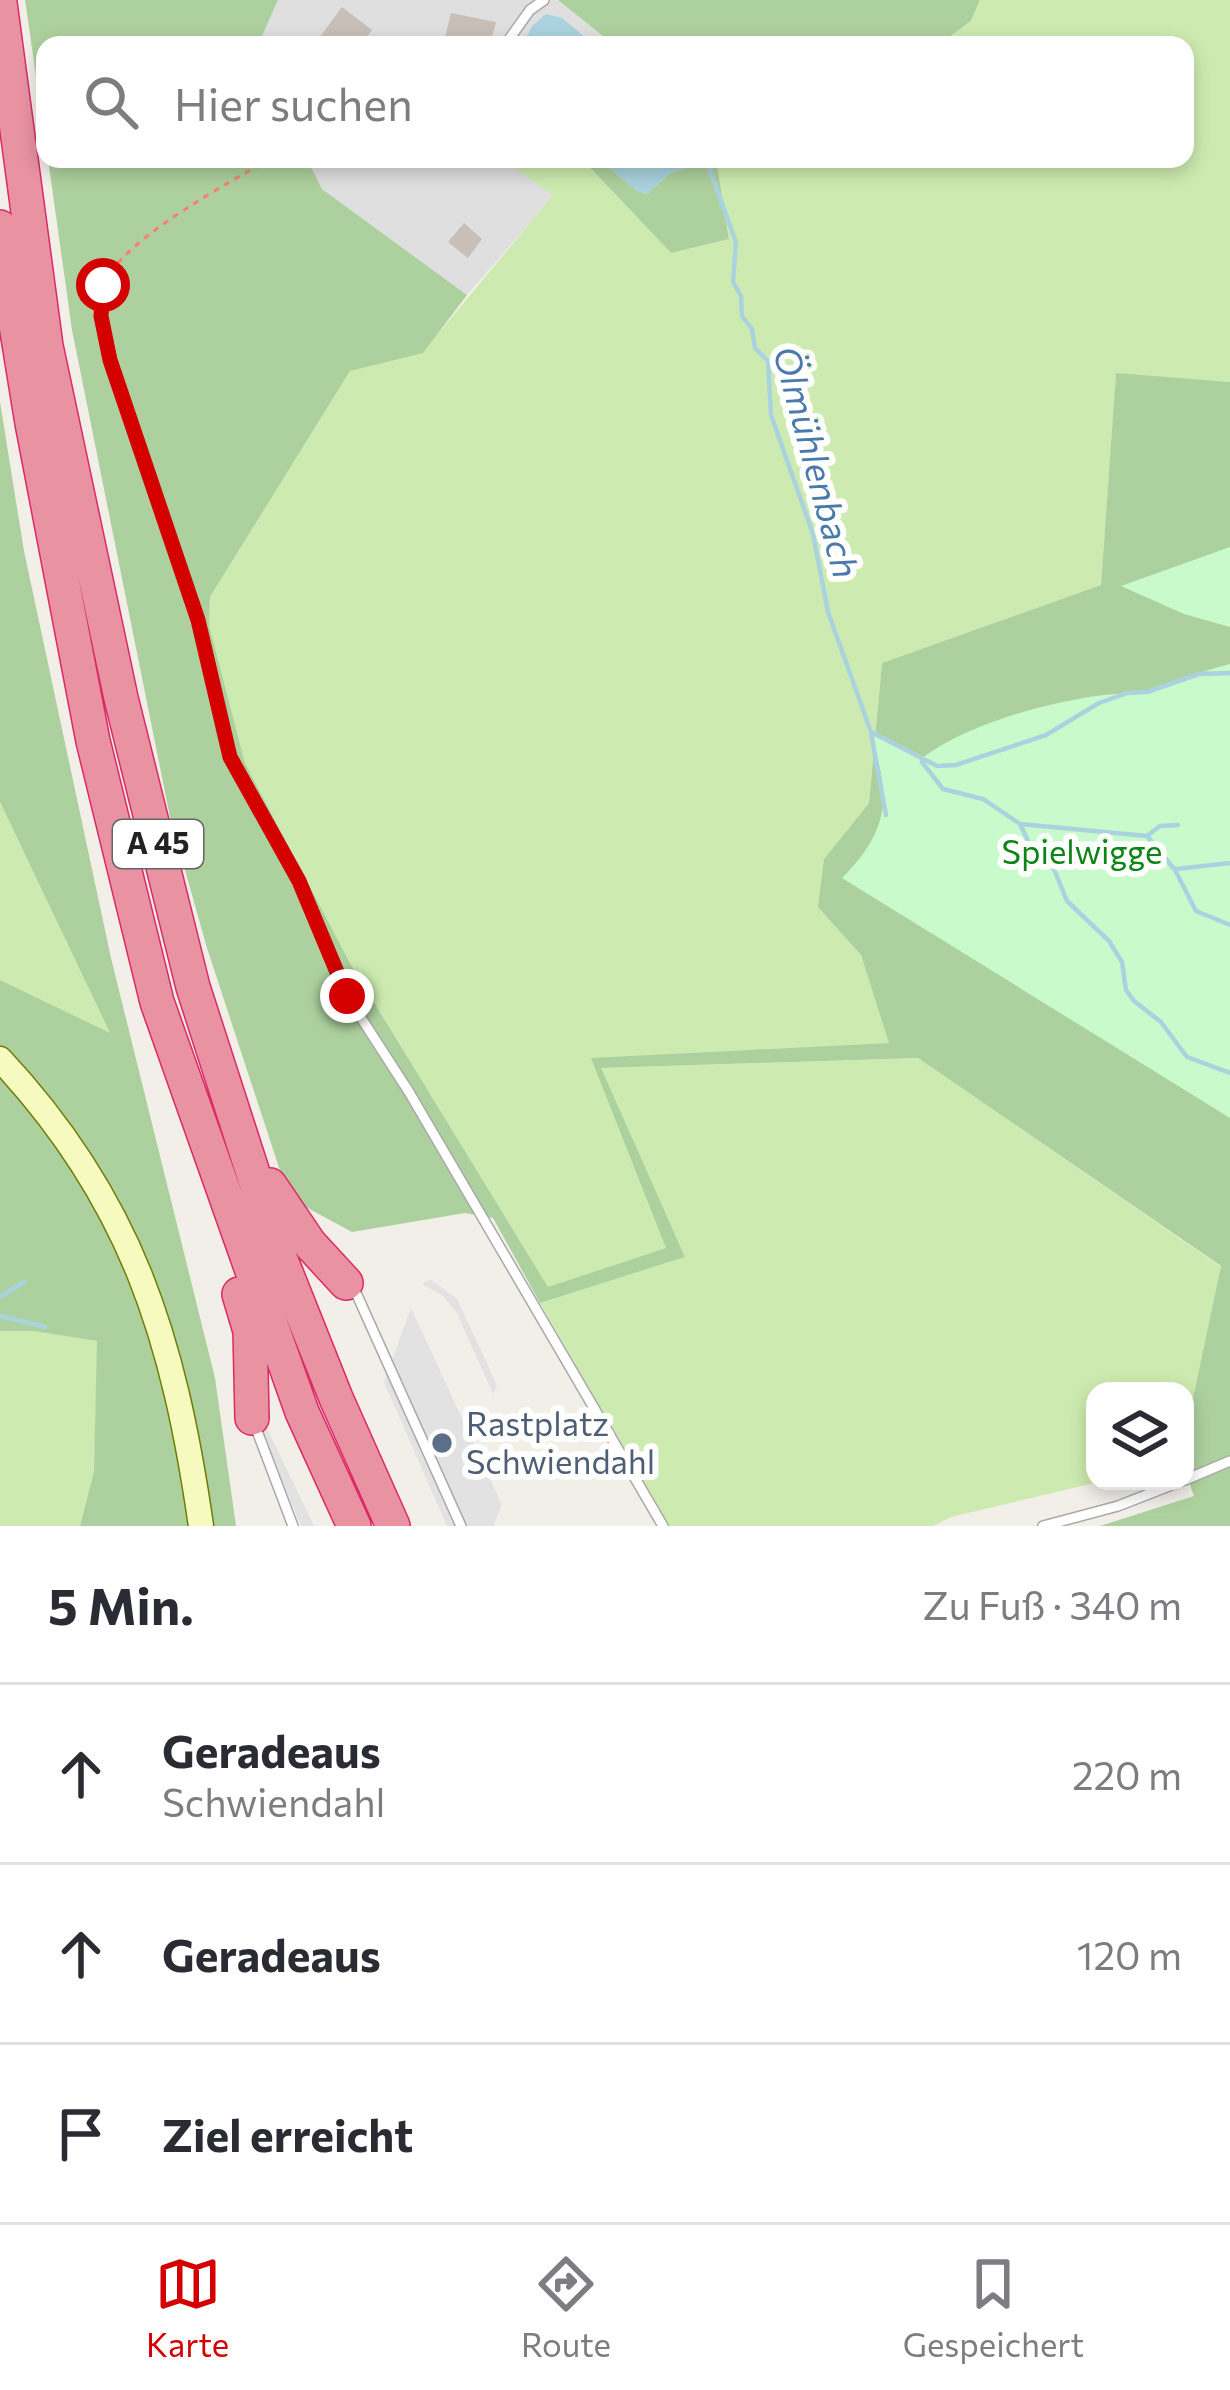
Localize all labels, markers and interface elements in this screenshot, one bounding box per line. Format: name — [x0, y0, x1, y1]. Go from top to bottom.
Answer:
search box — [36, 36, 1194, 168]
icon: search — [78, 69, 144, 135]
text: Hier suchen — [174, 75, 413, 130]
route start — [76, 258, 130, 312]
water label: Ölmühlenbach — [766, 341, 870, 582]
road number: A 45 — [113, 820, 203, 868]
park label: Spielwigge — [1002, 830, 1162, 871]
route end — [320, 969, 374, 1023]
map controls — [1086, 1382, 1194, 1490]
button: layers — [1086, 1382, 1194, 1490]
place label: Rastplatz Schwiendahl — [466, 1402, 655, 1481]
marker: Rastplatz Schwiendahl — [429, 1430, 455, 1456]
text: 5 Min. — [48, 1573, 194, 1636]
text: Zu Fuß · 340 m — [923, 1580, 1182, 1628]
text: Geradeaus — [162, 1722, 381, 1777]
icon: ahead — [48, 1741, 114, 1807]
text: 220 m — [1072, 1750, 1182, 1798]
text: Schwiendahl — [162, 1777, 385, 1825]
icon: ahead — [48, 1921, 114, 1987]
text: Geradeaus — [162, 1926, 381, 1981]
text: 120 m — [1077, 1930, 1182, 1978]
icon: arrive — [48, 2101, 114, 2167]
text: Ziel erreicht — [162, 2106, 413, 2161]
tab: Karte — [146, 2251, 229, 2364]
tab: Route — [521, 2251, 611, 2364]
tab: Gespeichert — [903, 2251, 1084, 2364]

